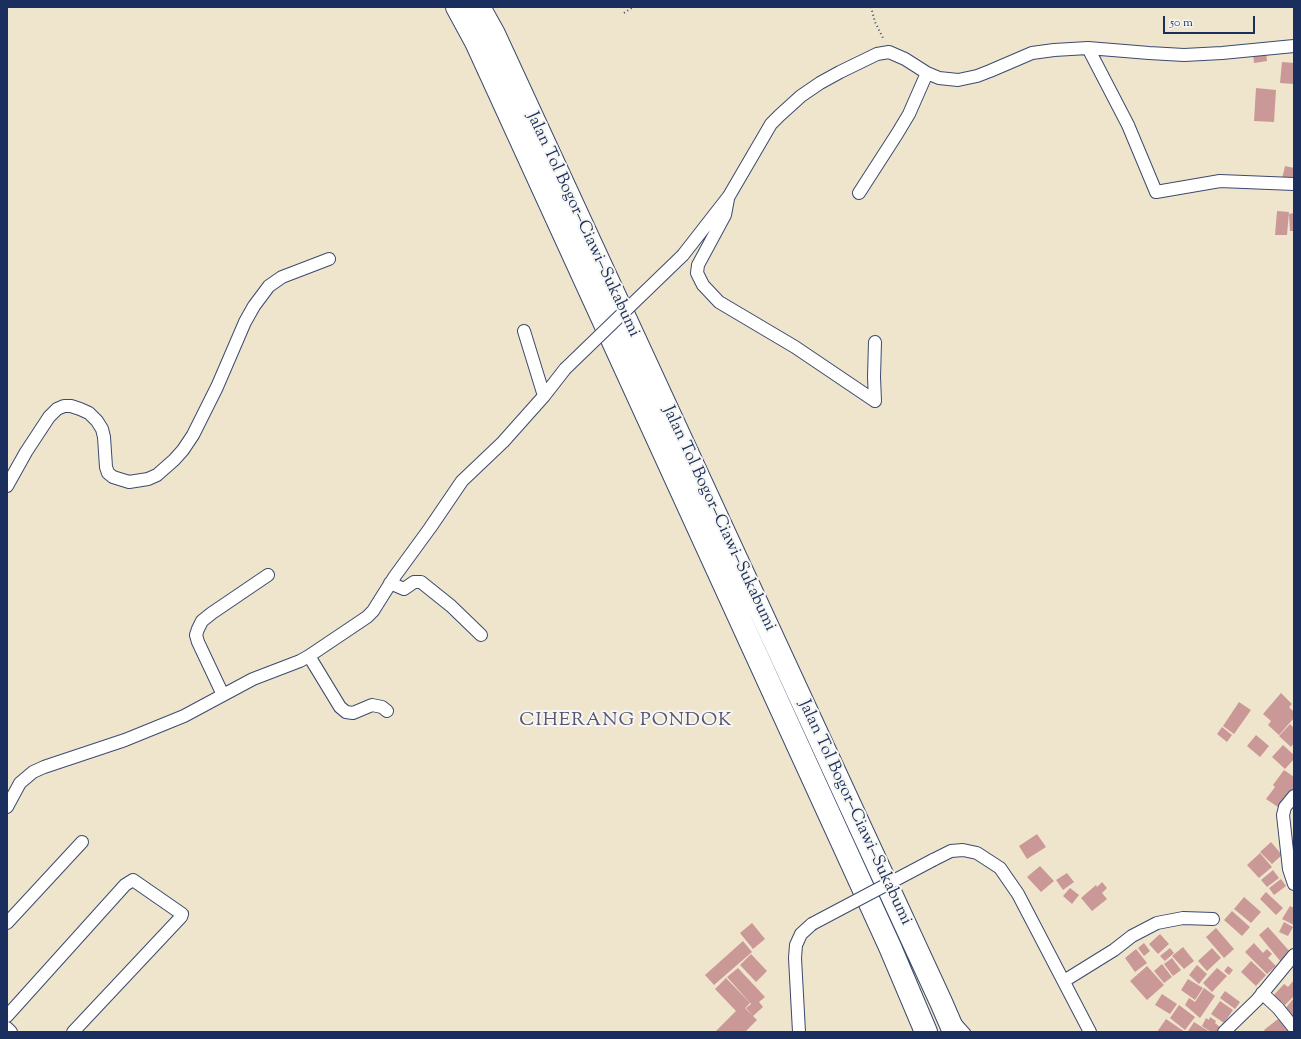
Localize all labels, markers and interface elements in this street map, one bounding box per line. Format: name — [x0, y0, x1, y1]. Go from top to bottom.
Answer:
scale bar — [1165, 8, 1257, 34]
text: 50 m — [1170, 14, 1193, 32]
street label: Jalan Tol Bogor–Ciawi–Sukabumi — [521, 109, 643, 341]
street label: Jalan Tol Bogor–Ciawi–Sukabumi — [657, 403, 779, 635]
street label: Jalan Tol Bogor–Ciawi–Sukabumi — [793, 697, 915, 929]
district label: CIHERANG PONDOK — [519, 711, 733, 733]

